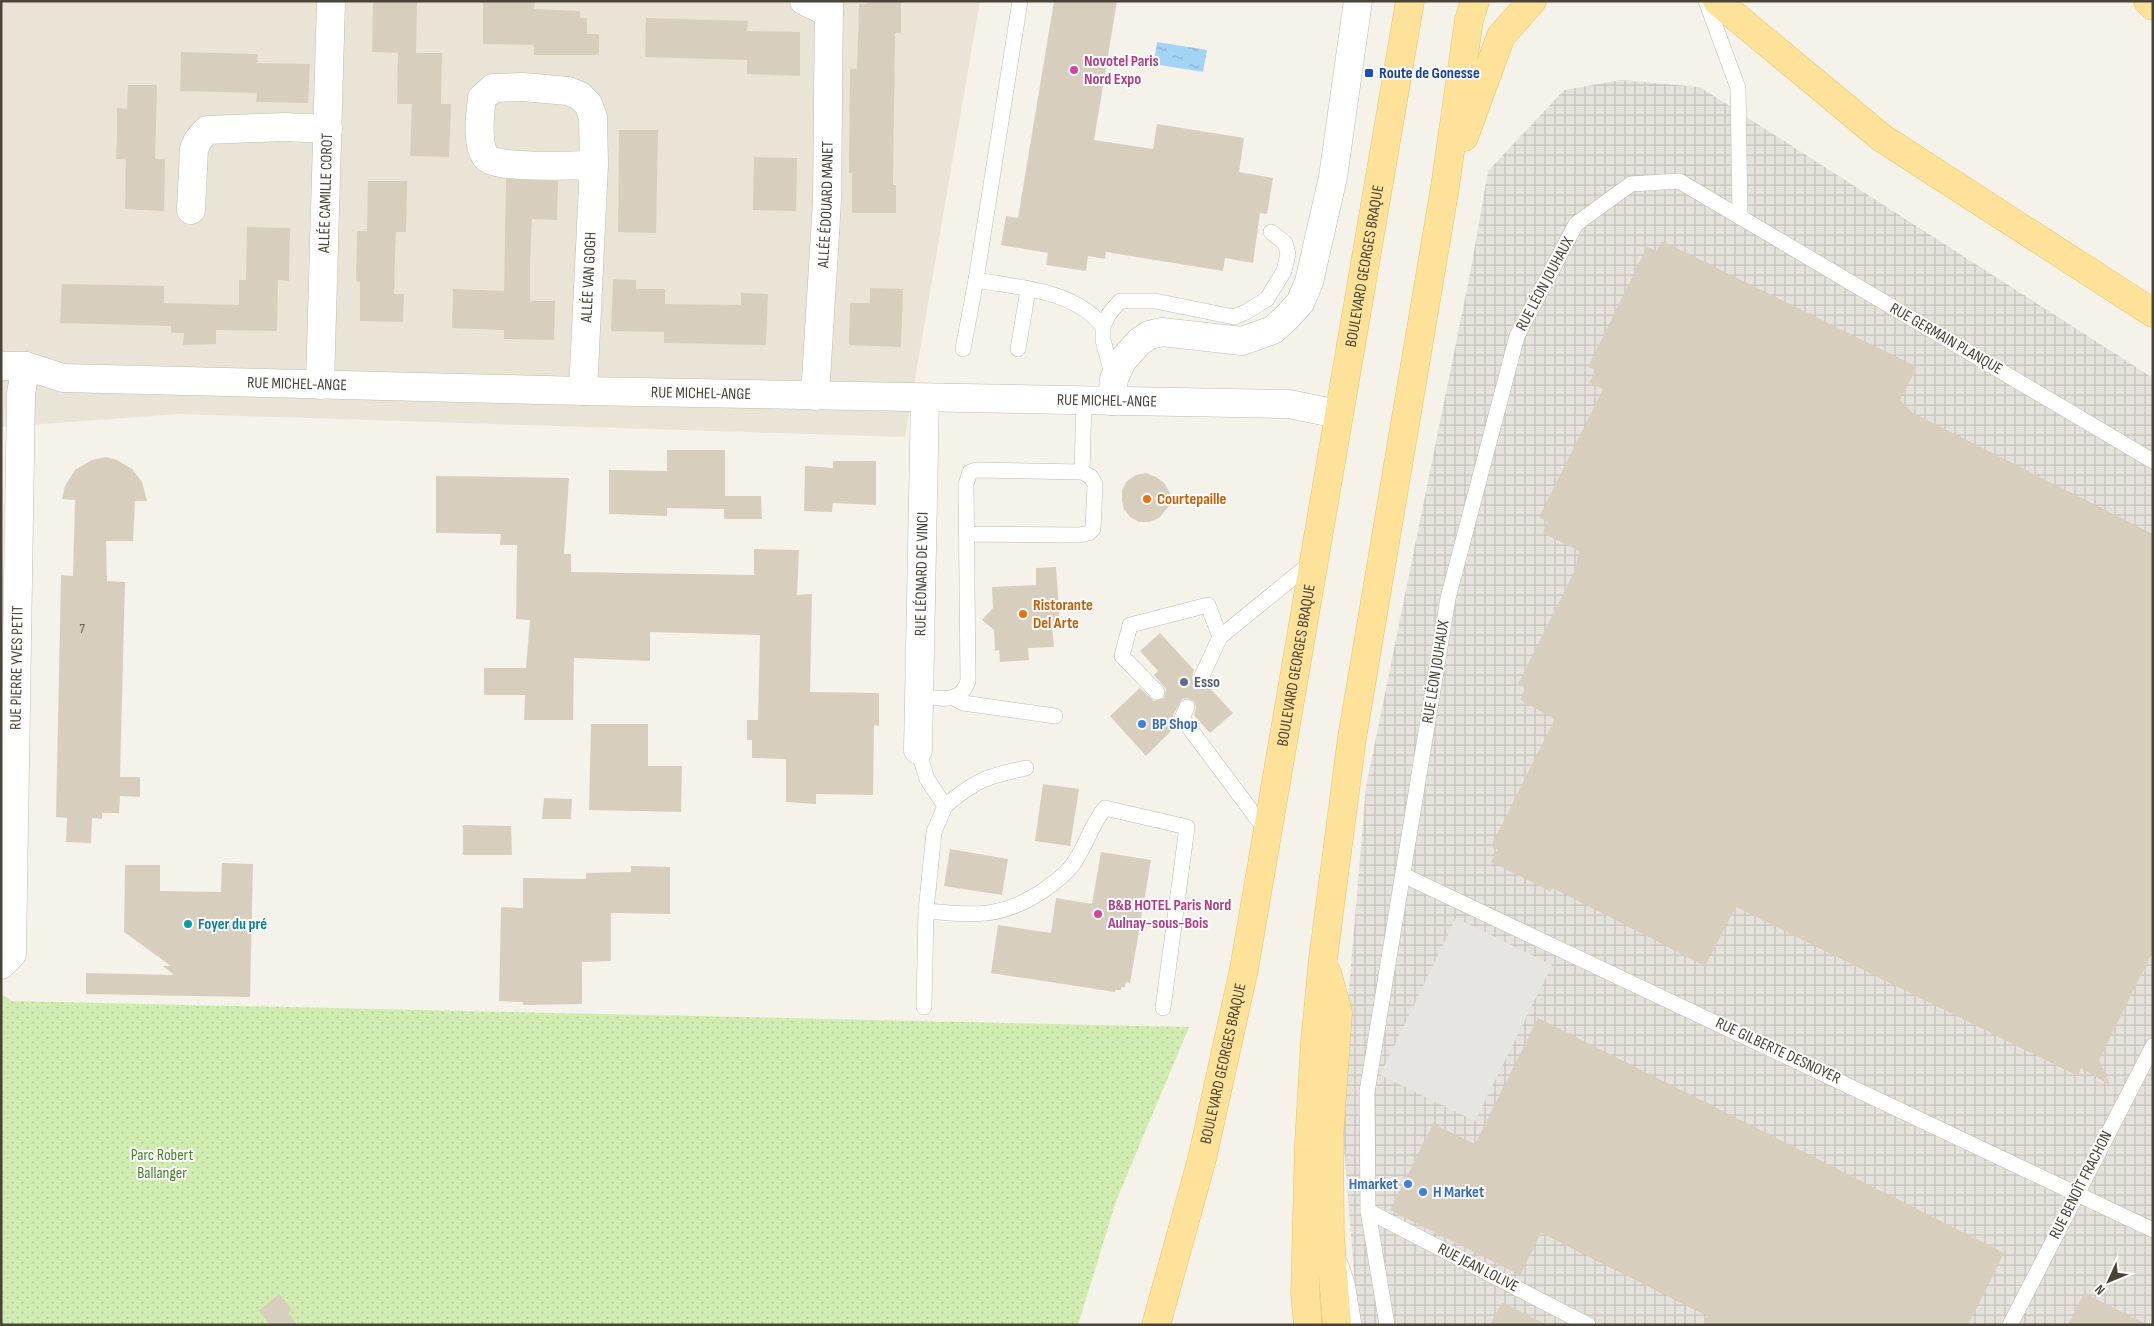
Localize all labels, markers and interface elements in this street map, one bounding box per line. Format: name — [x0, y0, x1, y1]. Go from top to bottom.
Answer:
place label: Novotel Paris Nord Expo — [1084, 52, 1159, 89]
marker: Novotel Paris Nord Expo — [1068, 64, 1080, 76]
place label: Route de Gonesse — [1379, 64, 1480, 83]
marker: Route de Gonesse — [1363, 67, 1375, 79]
street label: ALLÉE CAMILLE COROT — [314, 132, 337, 254]
street label: ALLÉE ÉDOUARD MANET — [813, 140, 837, 269]
street label: BOULEVARD GEORGES BRAQUE — [1341, 184, 1388, 349]
street label: ALLÉE VAN GOGH — [577, 231, 600, 324]
street label: RUE LÉON JOUHAUX — [1512, 233, 1578, 334]
street label: RUE GERMAIN PLANQUE — [1886, 299, 2006, 379]
street label: RUE MICHEL-ANGE — [247, 373, 347, 395]
street label: RUE MICHEL-ANGE — [651, 383, 751, 404]
street label: RUE MICHEL-ANGE — [1057, 390, 1157, 411]
place label: Courtepaille — [1157, 490, 1226, 509]
marker: Courtepaille — [1141, 493, 1153, 505]
street label: RUE LÉONARD DE VINCI — [911, 512, 932, 636]
street label: BOULEVARD GEORGES BRAQUE — [1273, 583, 1319, 748]
place label: Ristorante Del Arte — [1033, 596, 1093, 633]
street label: RUE PIERRE YVES PETIT — [6, 605, 27, 730]
marker: Ristorante Del Arte — [1017, 608, 1029, 620]
street label: RUE LÉON JOUHAUX — [1418, 619, 1454, 725]
house number: 7 — [79, 620, 85, 637]
place label: Esso — [1194, 673, 1220, 692]
marker: Esso — [1178, 676, 1190, 688]
place label: BP Shop — [1152, 715, 1198, 734]
marker: BP Shop — [1136, 718, 1148, 730]
place label: B&B HOTEL Paris Nord Aulnay-sous-Bois — [1107, 896, 1231, 933]
marker: B&B HOTEL Paris Nord Aulnay-sous-Bois — [1092, 908, 1104, 920]
place label: Foyer du pré — [198, 915, 267, 934]
marker: Foyer du pré — [182, 918, 194, 930]
street label: BOULEVARD GEORGES BRAQUE — [1196, 981, 1250, 1146]
street label: RUE GILBERTE DESNOYER — [1712, 1014, 1844, 1088]
street label: RUE BENOÎT FRACHON — [2046, 1128, 2116, 1242]
park label: Parc Robert Ballanger — [131, 1146, 193, 1183]
place label: Hmarket — [1349, 1175, 1398, 1194]
marker: Hmarket — [1402, 1178, 1414, 1190]
place label: H Market — [1433, 1183, 1484, 1202]
marker: H Market — [1417, 1186, 1429, 1198]
street label: RUE JEAN LOLIVE — [1434, 1240, 1522, 1296]
north arrow — [2084, 1256, 2134, 1306]
text: N — [2091, 1281, 2109, 1298]

